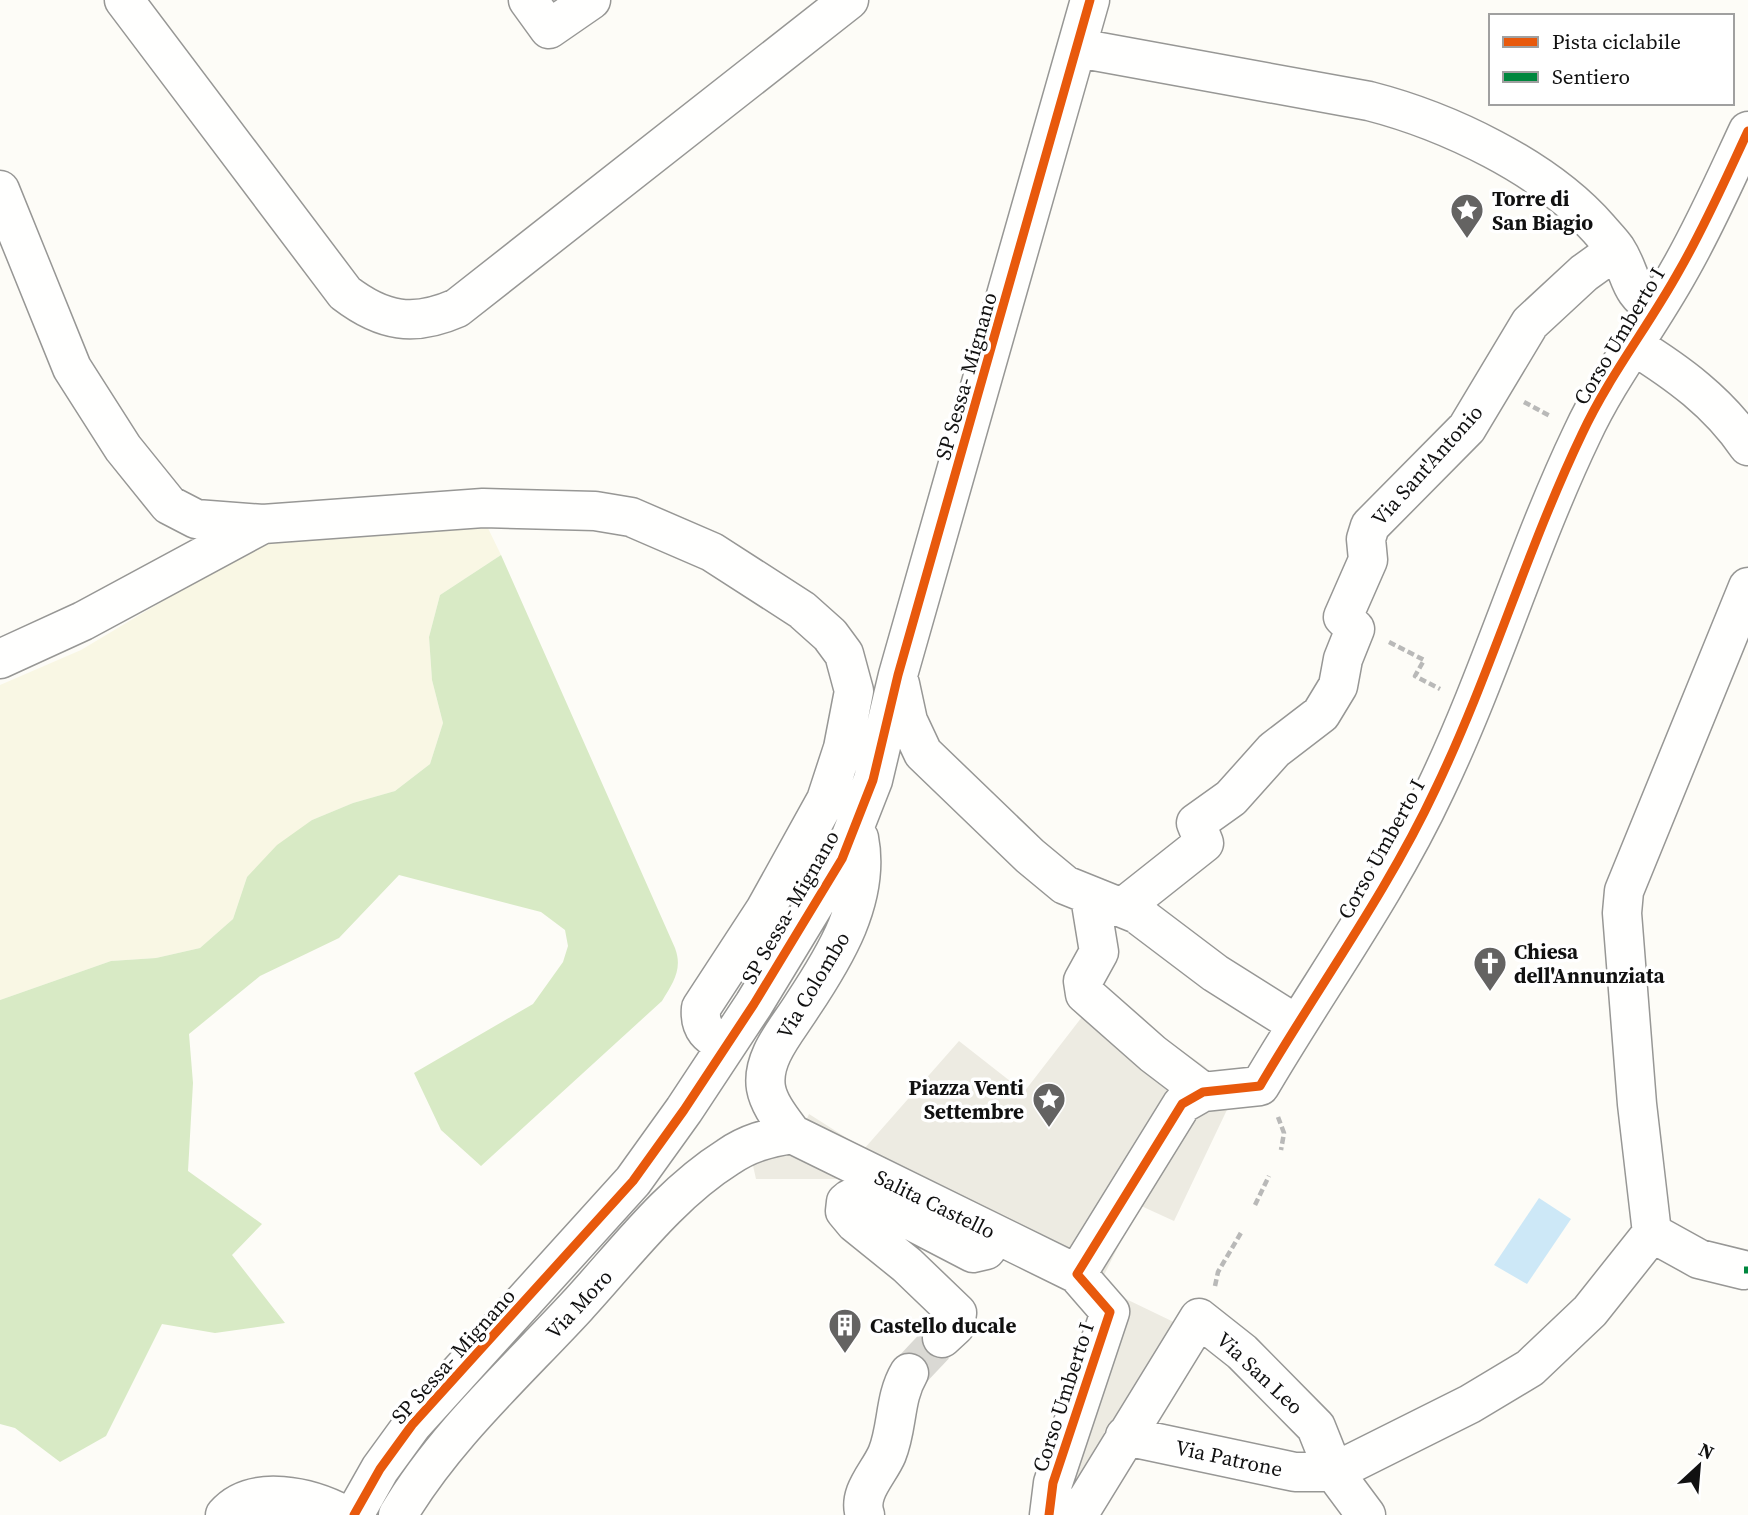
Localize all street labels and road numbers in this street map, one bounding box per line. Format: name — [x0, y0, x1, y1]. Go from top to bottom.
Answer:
street label: Corso Umberto I — [1566, 262, 1672, 410]
street label: SP Sessa- Mignano — [928, 289, 1004, 463]
street label: Via Sant'Antonio — [1365, 398, 1489, 532]
street label: Corso Umberto I — [1331, 774, 1431, 924]
street label: SP Sessa- Mignano — [734, 825, 846, 989]
street label: Via Colombo — [770, 926, 856, 1044]
street label: Salita Castello — [870, 1162, 1000, 1246]
street label: Via Moro — [539, 1263, 619, 1345]
street label: SP Sessa- Mignano — [384, 1282, 522, 1430]
street label: Corso Umberto I — [1025, 1318, 1101, 1476]
street label: Via San Leo — [1210, 1325, 1310, 1421]
street label: Via Patrone — [1173, 1432, 1285, 1484]

